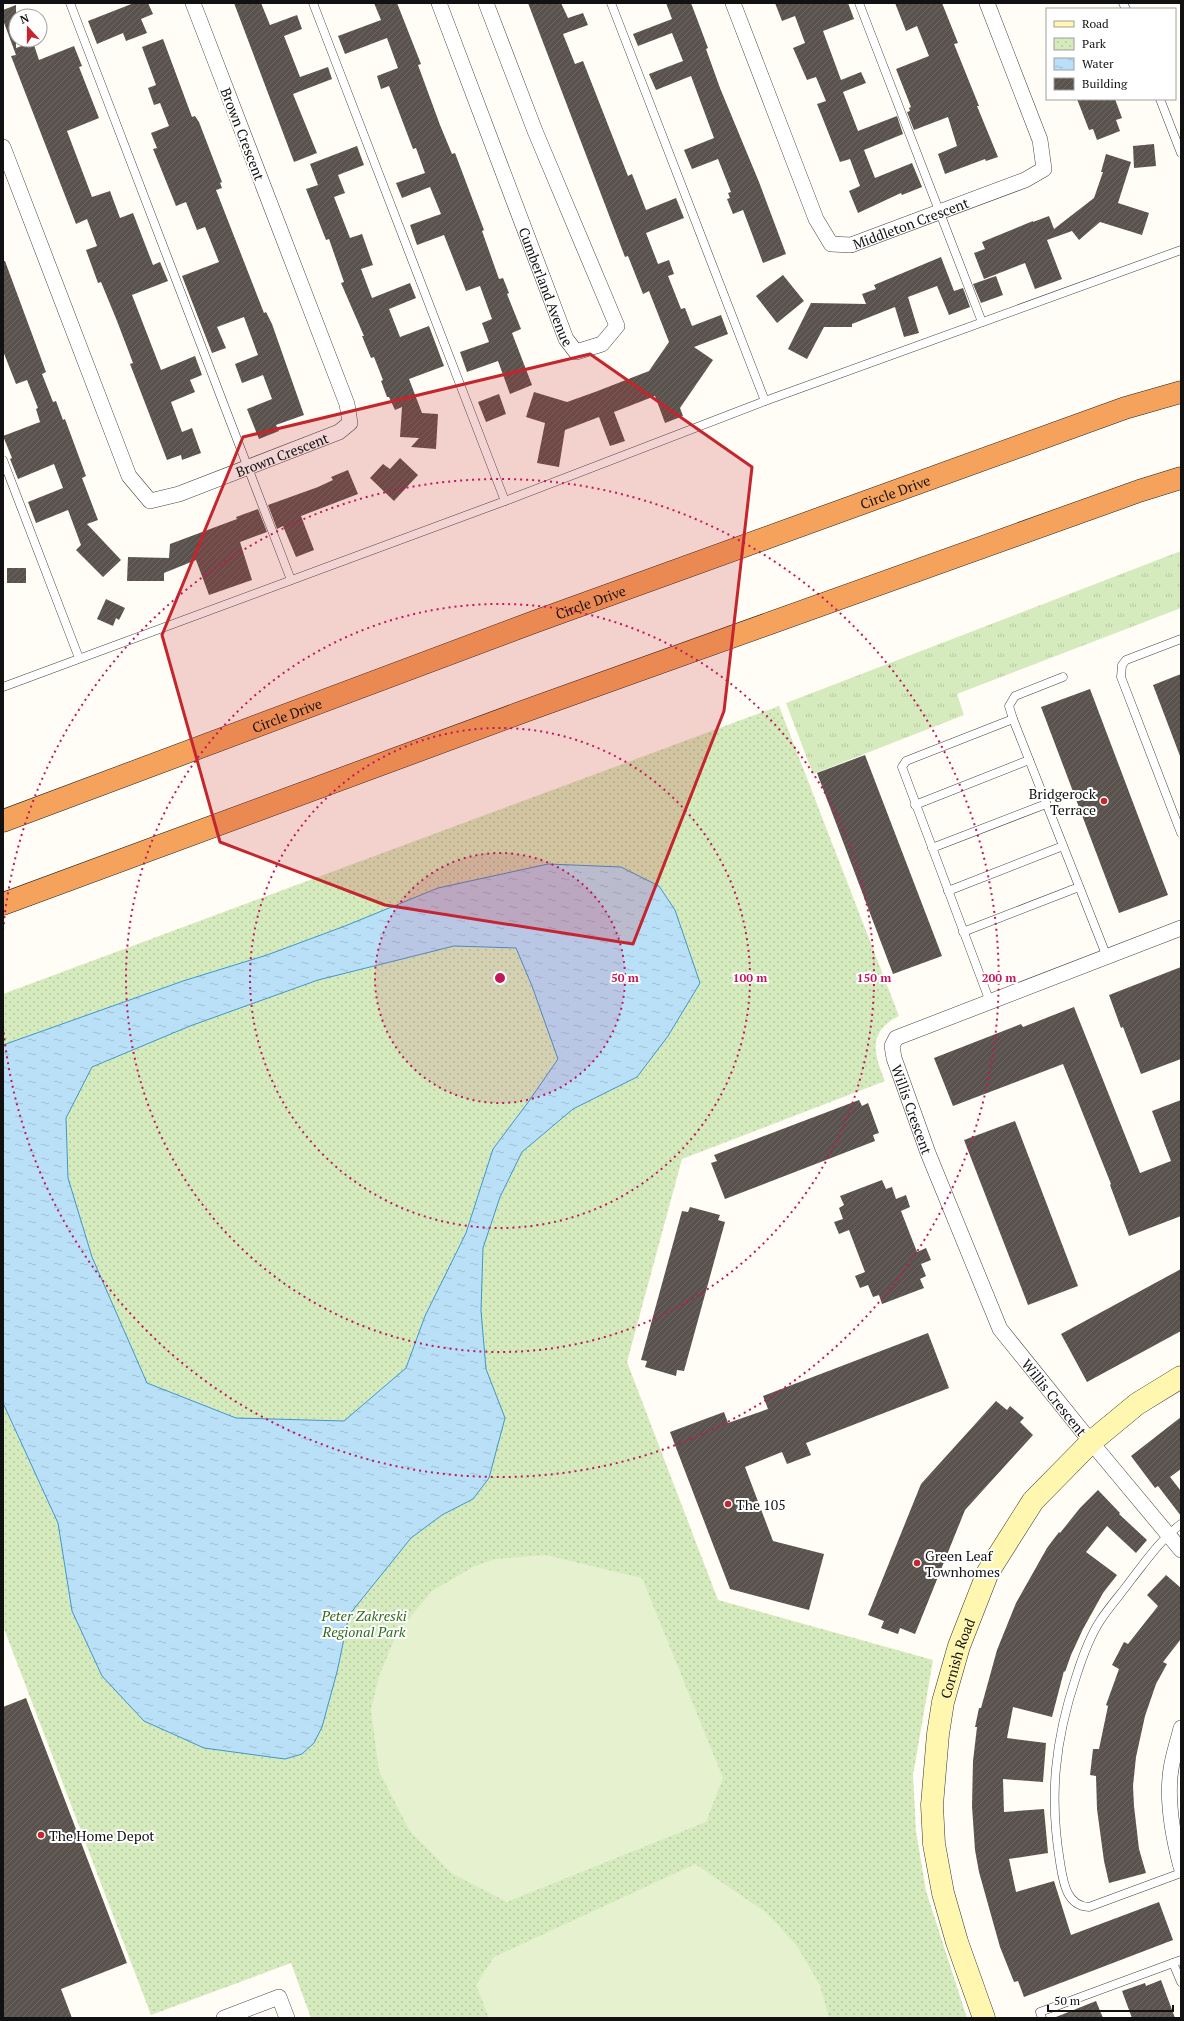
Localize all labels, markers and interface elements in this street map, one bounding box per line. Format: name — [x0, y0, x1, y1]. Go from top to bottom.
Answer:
north arrow — [8, 8, 48, 48]
legend — [1046, 8, 1176, 100]
text: N — [18, 10, 31, 27]
text: Road — [1082, 16, 1109, 31]
text: Park — [1082, 36, 1107, 51]
text: Water — [1082, 56, 1114, 71]
text: Building — [1082, 76, 1128, 91]
street label: Brown Crescent — [217, 85, 270, 184]
street label: Middleton Crescent — [850, 192, 972, 253]
street label: Cumberland Avenue — [515, 224, 578, 350]
street label: Brown Crescent — [233, 427, 332, 481]
street label: Circle Drive — [857, 470, 933, 513]
street label: Circle Drive — [553, 580, 628, 623]
street label: Circle Drive — [249, 693, 324, 736]
place label: Bridgerock Terrace — [1029, 784, 1097, 819]
marker: Bridgerock Terrace — [1099, 796, 1109, 806]
text: 50 m — [611, 970, 639, 985]
text: 100 m — [733, 970, 767, 985]
text: 150 m — [857, 970, 891, 985]
text: 200 m — [982, 970, 1016, 985]
centre of rings — [493, 971, 507, 985]
street label: Willis Crescent — [888, 1062, 937, 1157]
street label: Willis Crescent — [1018, 1355, 1092, 1440]
place label: The 105 — [736, 1495, 786, 1514]
marker: The 105 — [723, 1499, 733, 1509]
place label: Green Leaf Townhomes — [925, 1546, 1000, 1581]
marker: Green Leaf Townhomes — [912, 1558, 922, 1568]
park label: Peter Zakreski Regional Park — [320, 1606, 407, 1641]
street label: Cornish Road — [935, 1615, 979, 1701]
place label: The Home Depot — [49, 1826, 155, 1845]
marker: The Home Depot — [36, 1830, 46, 1840]
scale bar — [1048, 1987, 1173, 2013]
text: 50 m — [1054, 1993, 1081, 2008]

